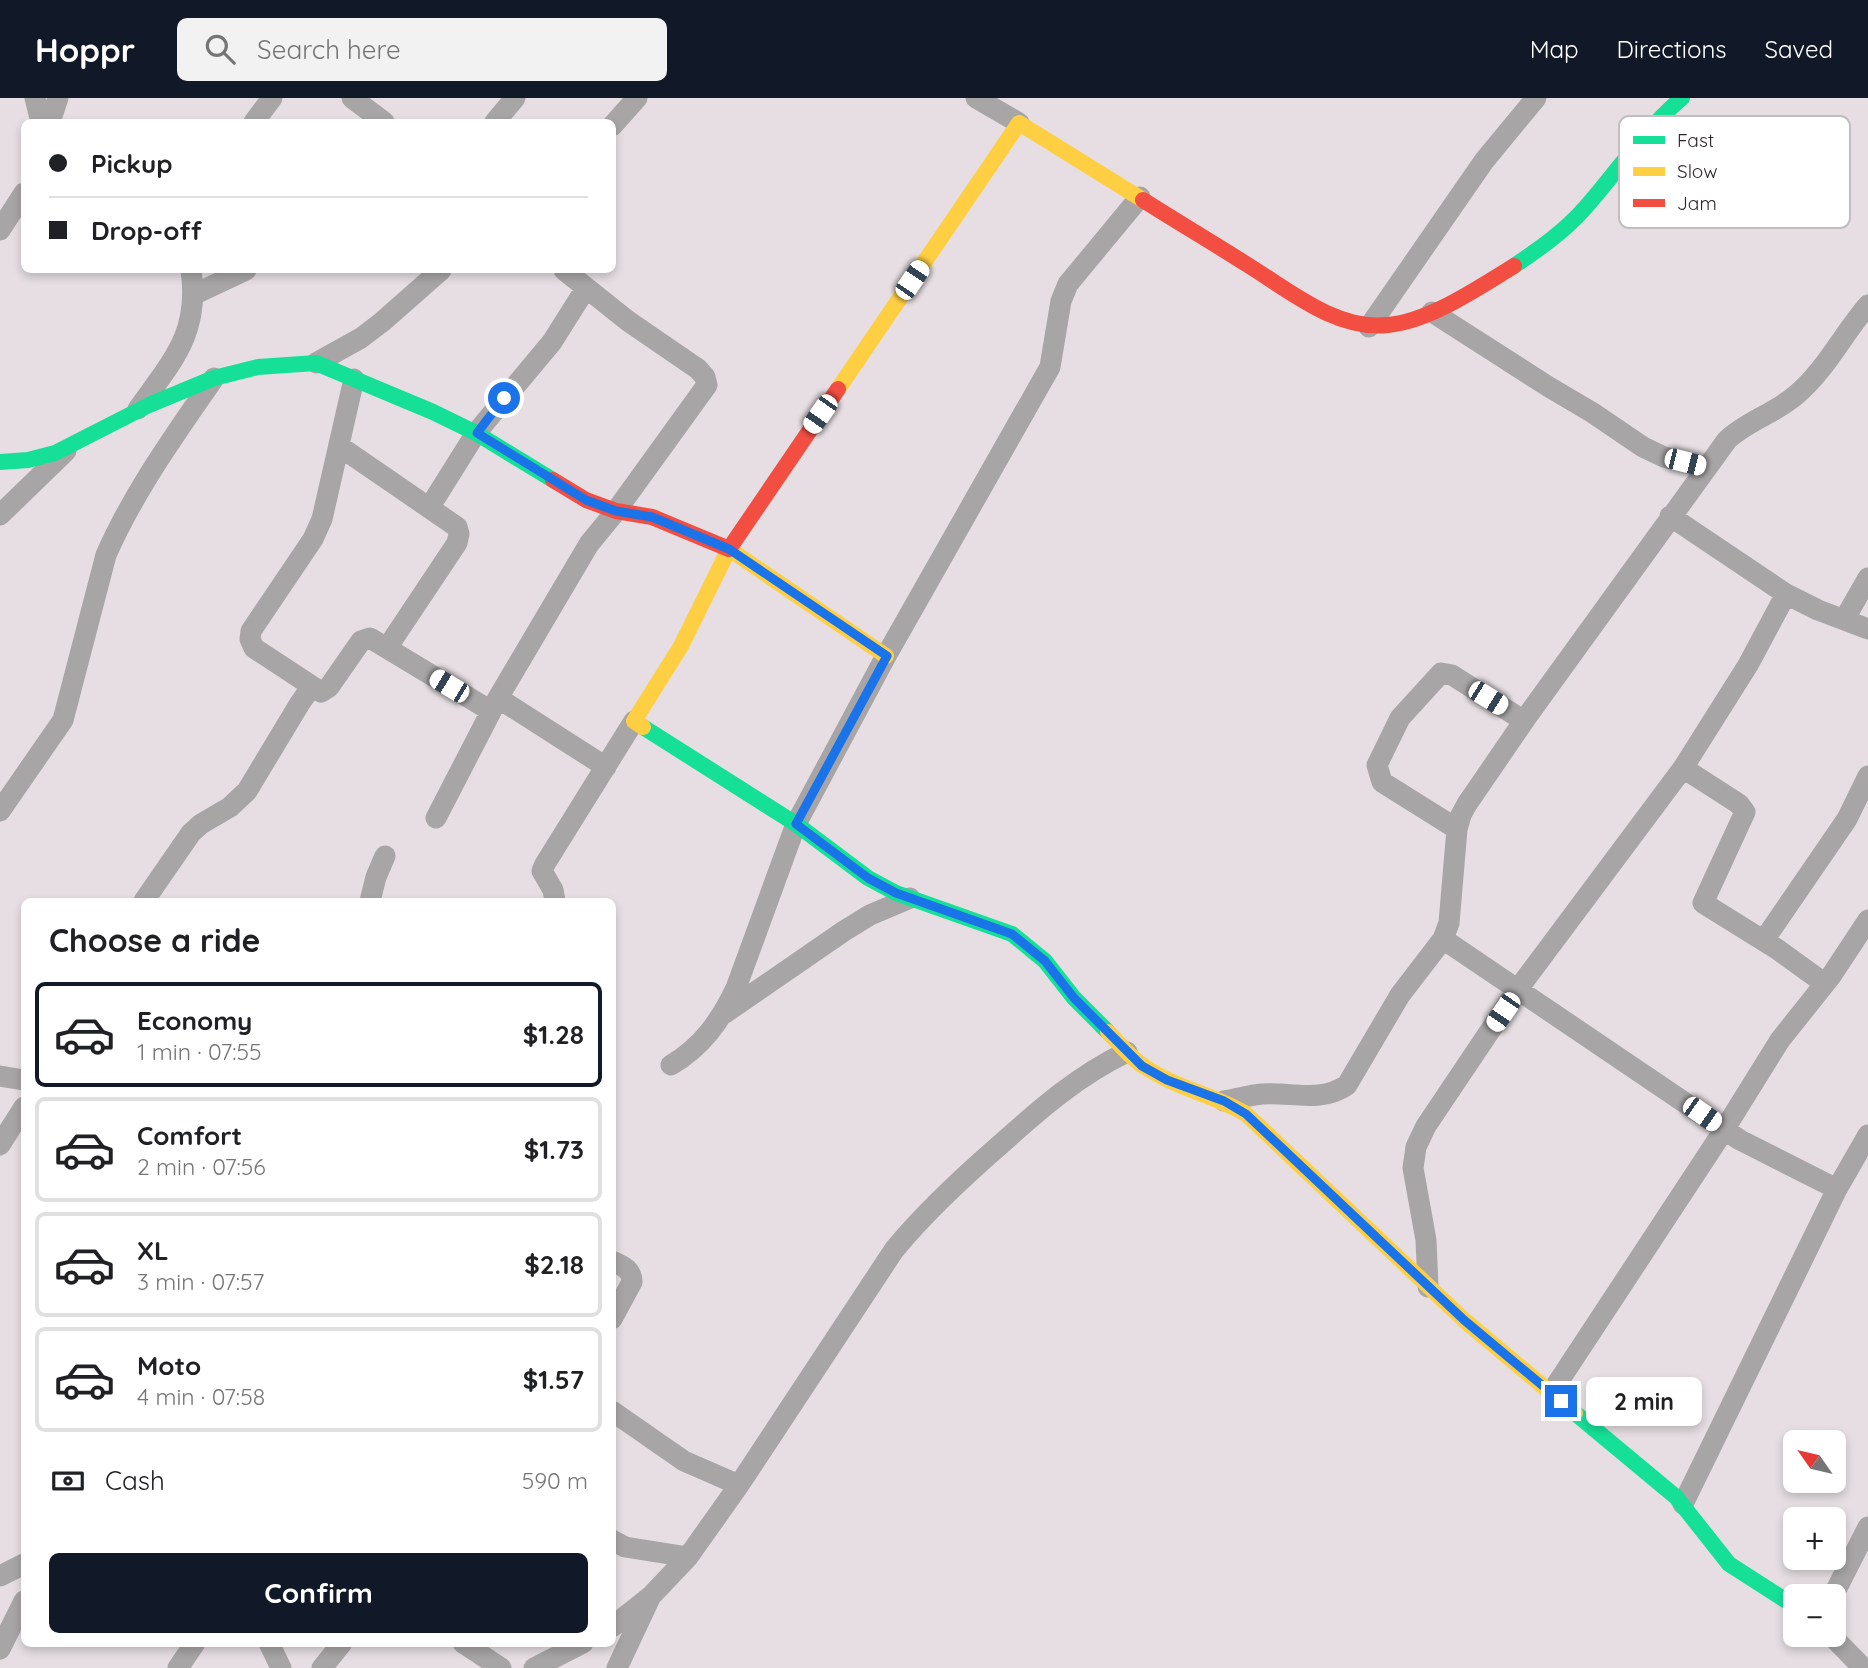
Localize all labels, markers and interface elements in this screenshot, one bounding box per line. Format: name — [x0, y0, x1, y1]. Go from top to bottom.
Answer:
search box — [177, 18, 667, 81]
text: Hoppr — [35, 29, 135, 70]
icon: search — [201, 30, 239, 68]
text: Search here — [257, 33, 401, 66]
text: Map — [1530, 34, 1579, 64]
text: Directions — [1617, 34, 1727, 64]
text: Saved — [1765, 34, 1833, 64]
legend — [1619, 116, 1850, 228]
text: Fast — [1677, 128, 1714, 152]
text: Pickup — [91, 147, 173, 180]
text: Slow — [1677, 159, 1718, 183]
text: Jam — [1677, 191, 1717, 215]
text: Drop-off — [91, 214, 202, 247]
car — [892, 257, 933, 303]
route start — [488, 382, 520, 414]
car — [800, 391, 841, 437]
car — [1663, 447, 1708, 477]
car — [426, 666, 473, 706]
car — [1465, 678, 1512, 718]
text: Choose a ride — [49, 920, 261, 960]
car — [1483, 989, 1524, 1035]
icon: car — [53, 1003, 116, 1066]
text: Economy — [137, 1004, 252, 1037]
text: $1.28 — [523, 1018, 584, 1051]
text: 1 min · 07:55 — [137, 1037, 262, 1066]
car — [1679, 1093, 1726, 1135]
icon: car — [53, 1118, 116, 1181]
text: Comfort — [137, 1119, 242, 1152]
text: $1.73 — [524, 1133, 584, 1166]
text: 2 min · 07:56 — [137, 1152, 266, 1181]
icon: car — [53, 1233, 116, 1296]
text: XL — [137, 1234, 169, 1267]
text: $2.18 — [524, 1248, 584, 1281]
text: 3 min · 07:57 — [137, 1267, 264, 1296]
icon: car — [53, 1348, 116, 1411]
text: Moto — [137, 1349, 201, 1382]
text: $1.57 — [523, 1363, 584, 1396]
callout: 2 min — [1586, 1376, 1701, 1426]
text: 4 min · 07:58 — [137, 1382, 265, 1411]
route end — [1545, 1385, 1577, 1417]
text: 2 min — [1614, 1387, 1674, 1416]
north arrow — [1783, 1430, 1846, 1493]
map controls — [1783, 1430, 1846, 1647]
icon: cash — [49, 1462, 87, 1500]
text: Cash — [105, 1464, 165, 1497]
text: 590 m — [522, 1466, 588, 1495]
button: + — [1783, 1507, 1846, 1570]
button: Confirm — [49, 1553, 588, 1633]
button: − — [1783, 1584, 1846, 1647]

